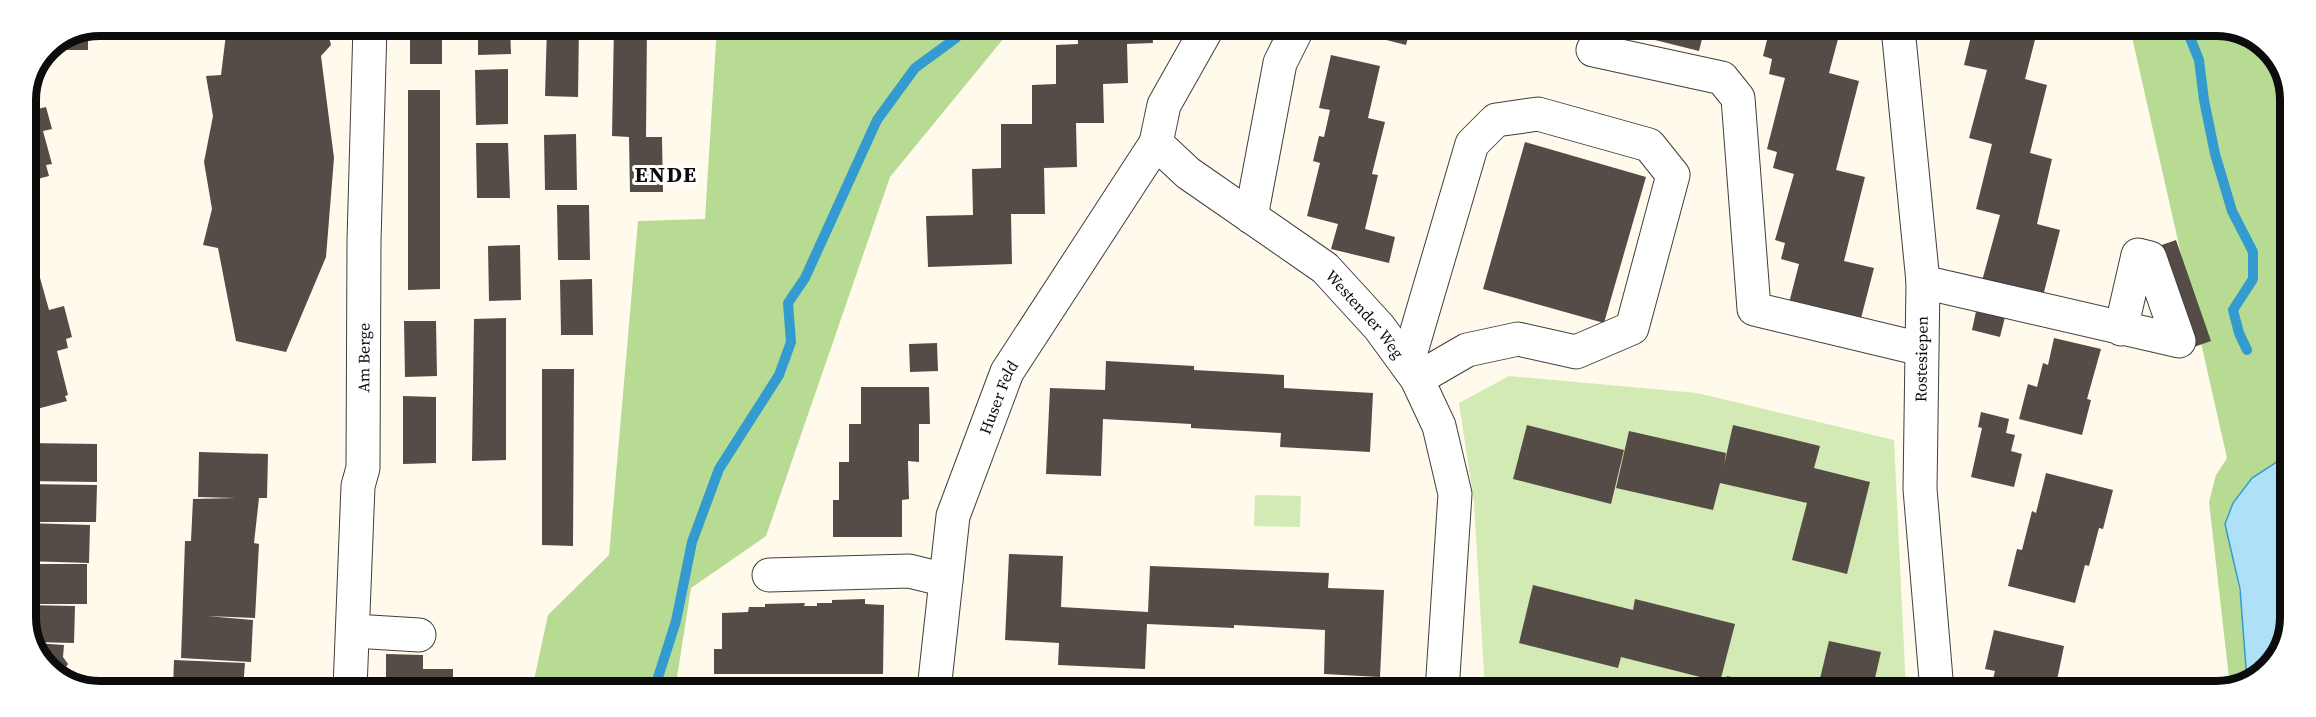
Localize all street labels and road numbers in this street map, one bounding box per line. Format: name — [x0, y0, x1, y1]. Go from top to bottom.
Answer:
street label: Westender Weg — [1321, 265, 1409, 363]
street label: Rostesiepen — [1909, 315, 1933, 402]
street label: Am Berge — [352, 323, 375, 393]
street label: Huser Feld — [974, 356, 1023, 437]

